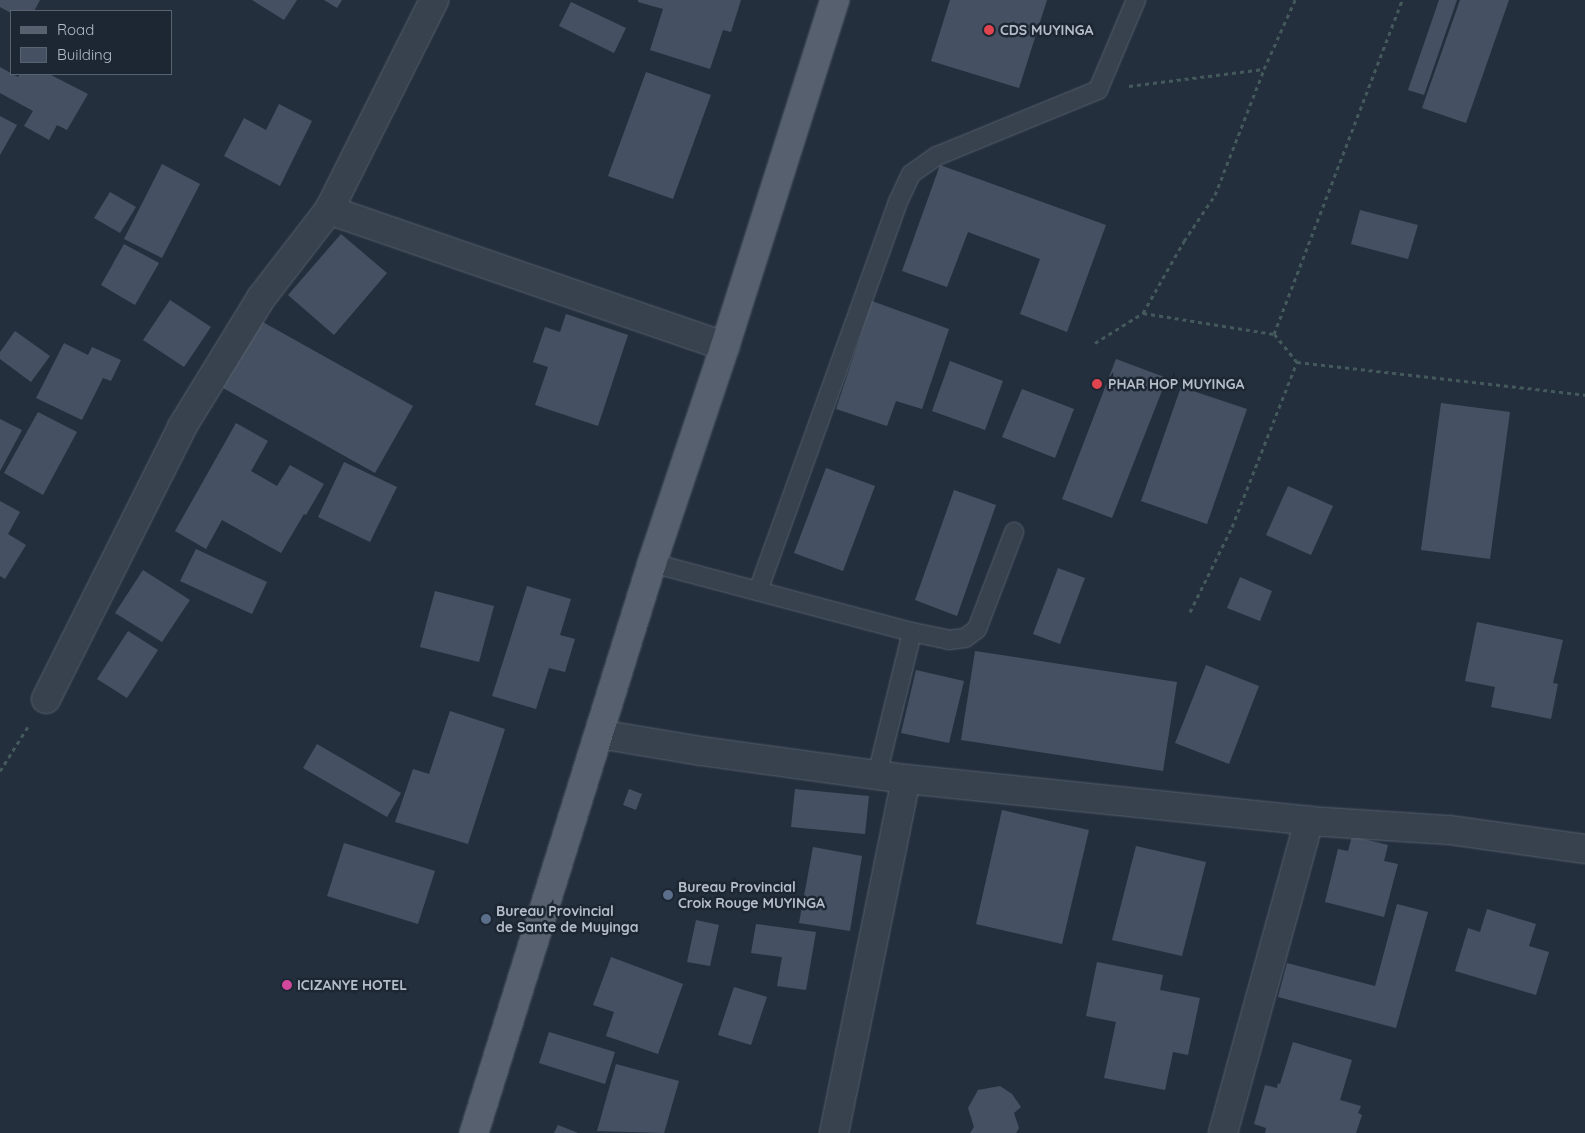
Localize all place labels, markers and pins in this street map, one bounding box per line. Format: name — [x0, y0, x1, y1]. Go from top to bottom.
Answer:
place label: CDS MUYINGA — [1000, 22, 1093, 38]
marker: CDS MUYINGA — [982, 23, 996, 37]
place label: PHAR HOP MUYINGA — [1108, 376, 1244, 392]
marker: PHAR HOP MUYINGA — [1090, 377, 1104, 391]
place label: Bureau Provincial Croix Rouge MUYINGA — [678, 879, 825, 912]
marker: Bureau Provincial Croix Rouge MUYINGA — [662, 889, 674, 901]
place label: Bureau Provincial de Sante de Muyinga — [496, 903, 638, 936]
marker: Bureau Provincial de Sante de Muyinga — [480, 913, 492, 925]
place label: ICIZANYE HOTEL — [297, 977, 407, 993]
marker: ICIZANYE HOTEL — [281, 979, 293, 991]

